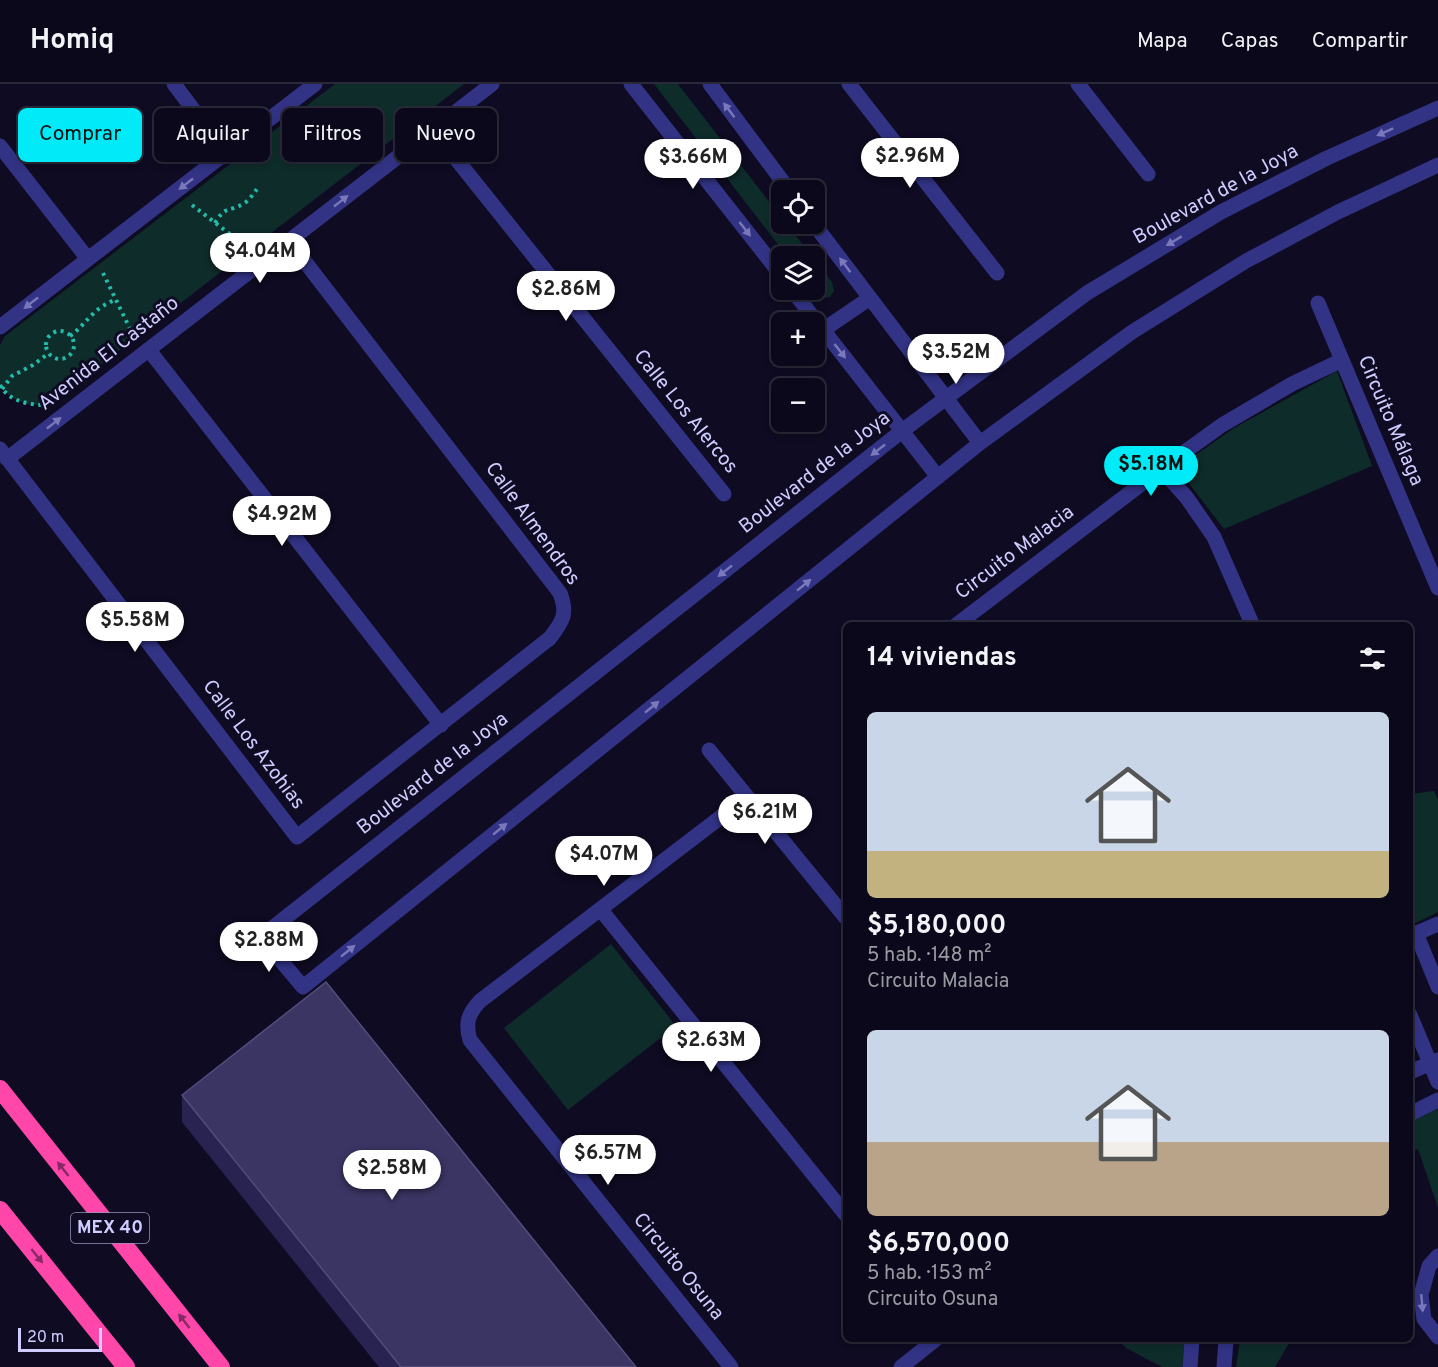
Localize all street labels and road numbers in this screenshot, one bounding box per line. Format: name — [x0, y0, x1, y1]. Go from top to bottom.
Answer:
street label: Boulevard de la Joya — [1129, 139, 1303, 251]
street label: Avenida El Castaño — [33, 291, 185, 417]
street label: Calle Los Alercos — [627, 345, 743, 479]
street label: Circuito Málaga — [1351, 352, 1429, 490]
street label: Boulevard de la Joya — [734, 406, 896, 540]
street label: Calle Almendros — [479, 457, 585, 591]
street label: Circuito Malacia — [950, 500, 1080, 606]
street label: Calle Los Azohias — [196, 675, 310, 815]
street label: Boulevard de la Joya — [352, 707, 514, 841]
street label: Circuito Osuna — [627, 1208, 729, 1326]
road number: MEX 40 — [71, 1213, 149, 1243]

